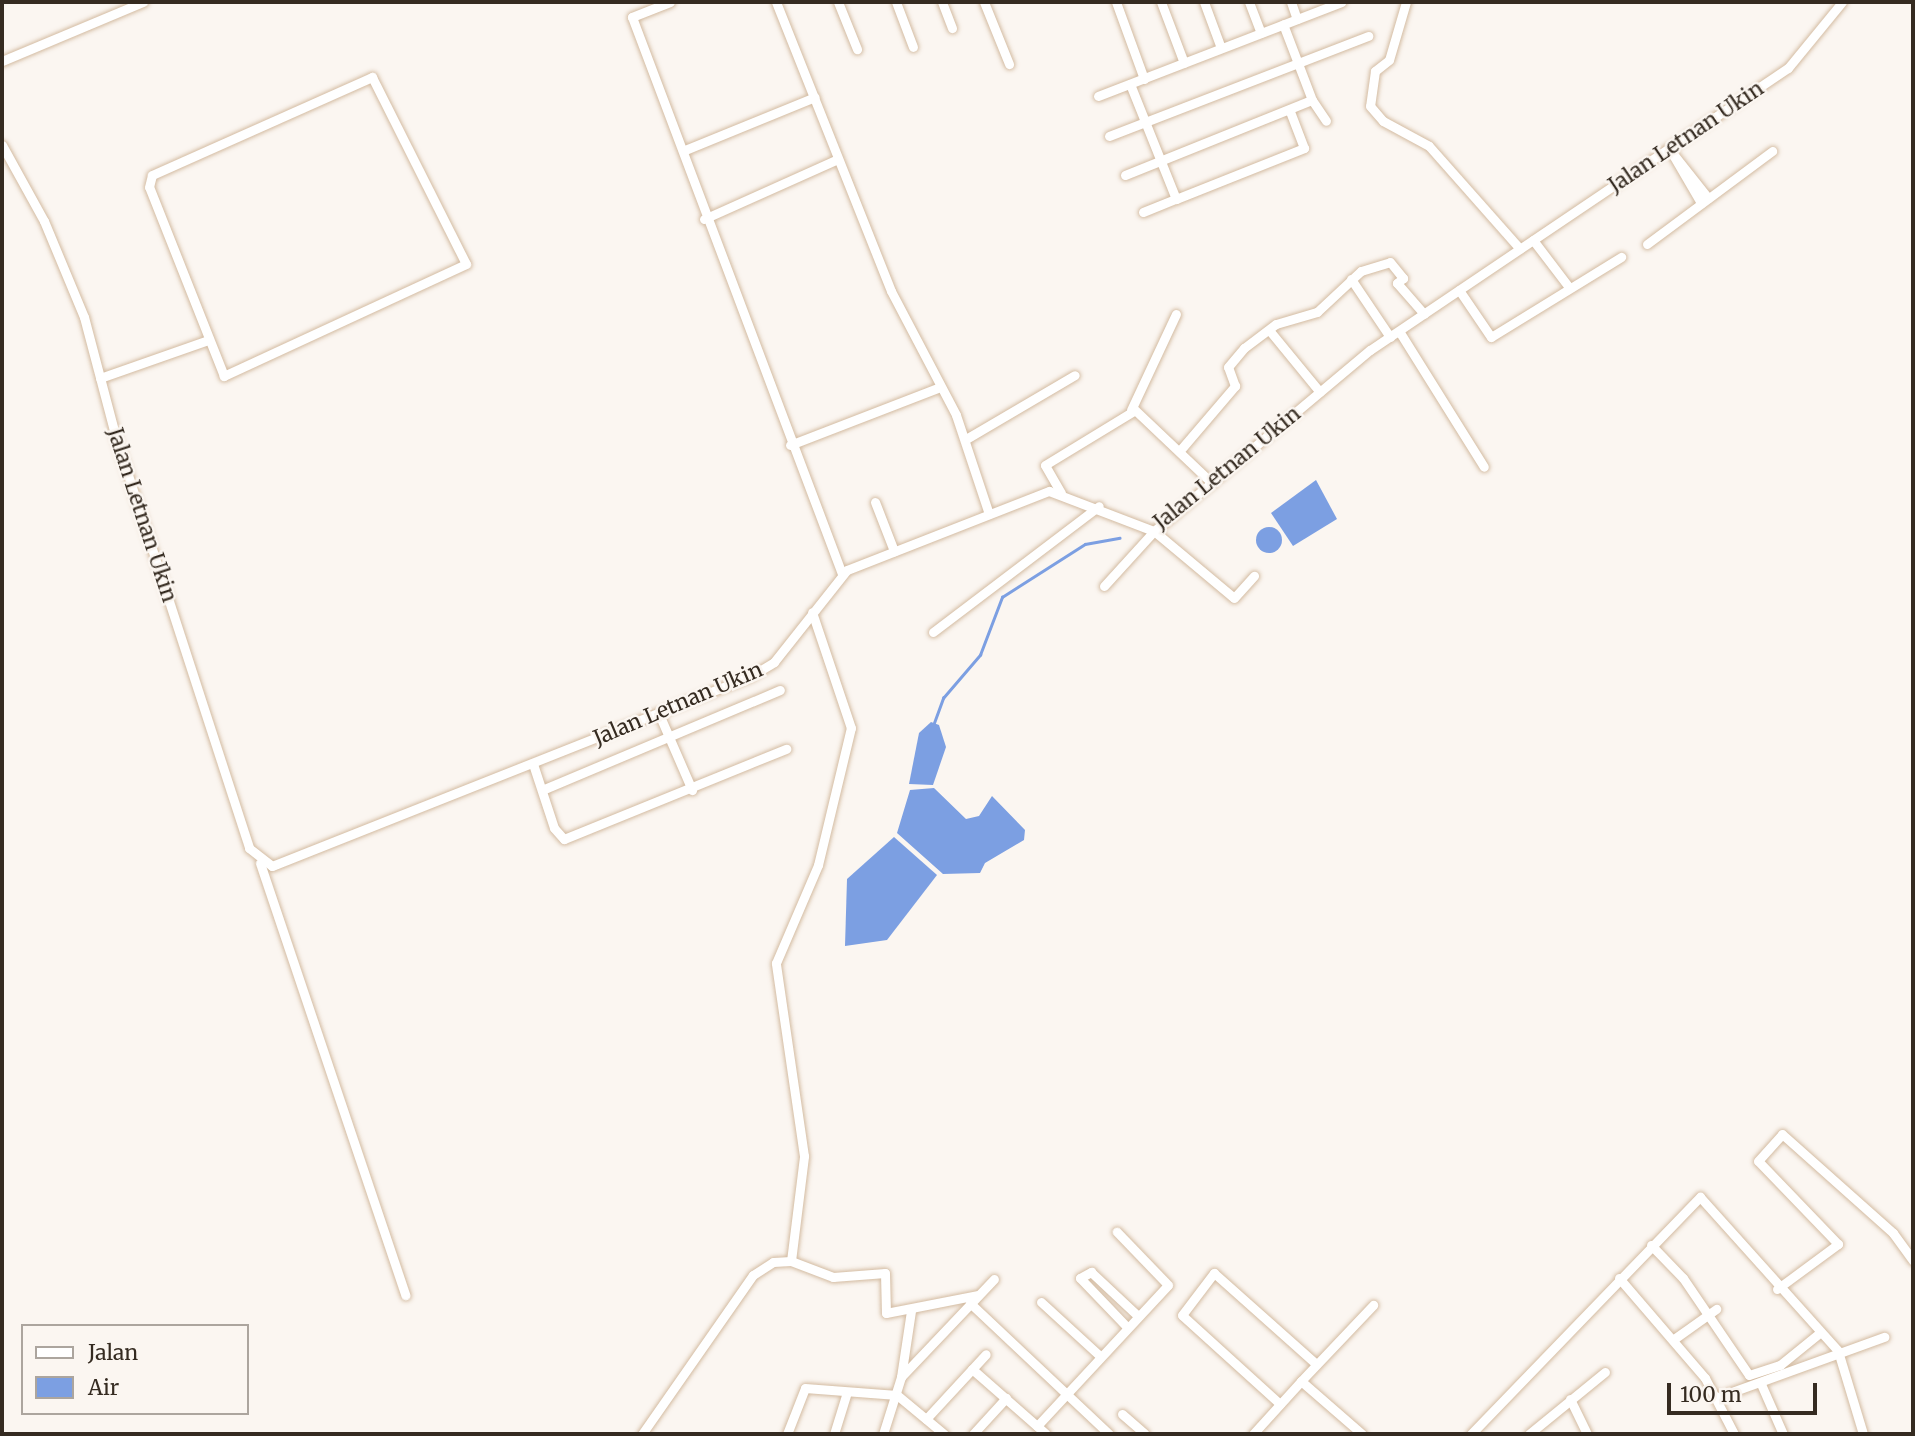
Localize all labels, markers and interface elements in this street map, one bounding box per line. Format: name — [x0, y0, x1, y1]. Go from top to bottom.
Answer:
street label: Jalan Letnan Ukin — [1604, 76, 1768, 198]
street label: Jalan Letnan Ukin — [1149, 401, 1305, 535]
street label: Jalan Letnan Ukin — [102, 425, 182, 605]
street label: Jalan Letnan Ukin — [590, 657, 766, 751]
legend — [21, 1324, 248, 1415]
text: Jalan — [88, 1339, 138, 1366]
scale bar — [1670, 1370, 1820, 1414]
text: Air — [88, 1374, 119, 1401]
text: 100 m — [1680, 1381, 1742, 1408]

